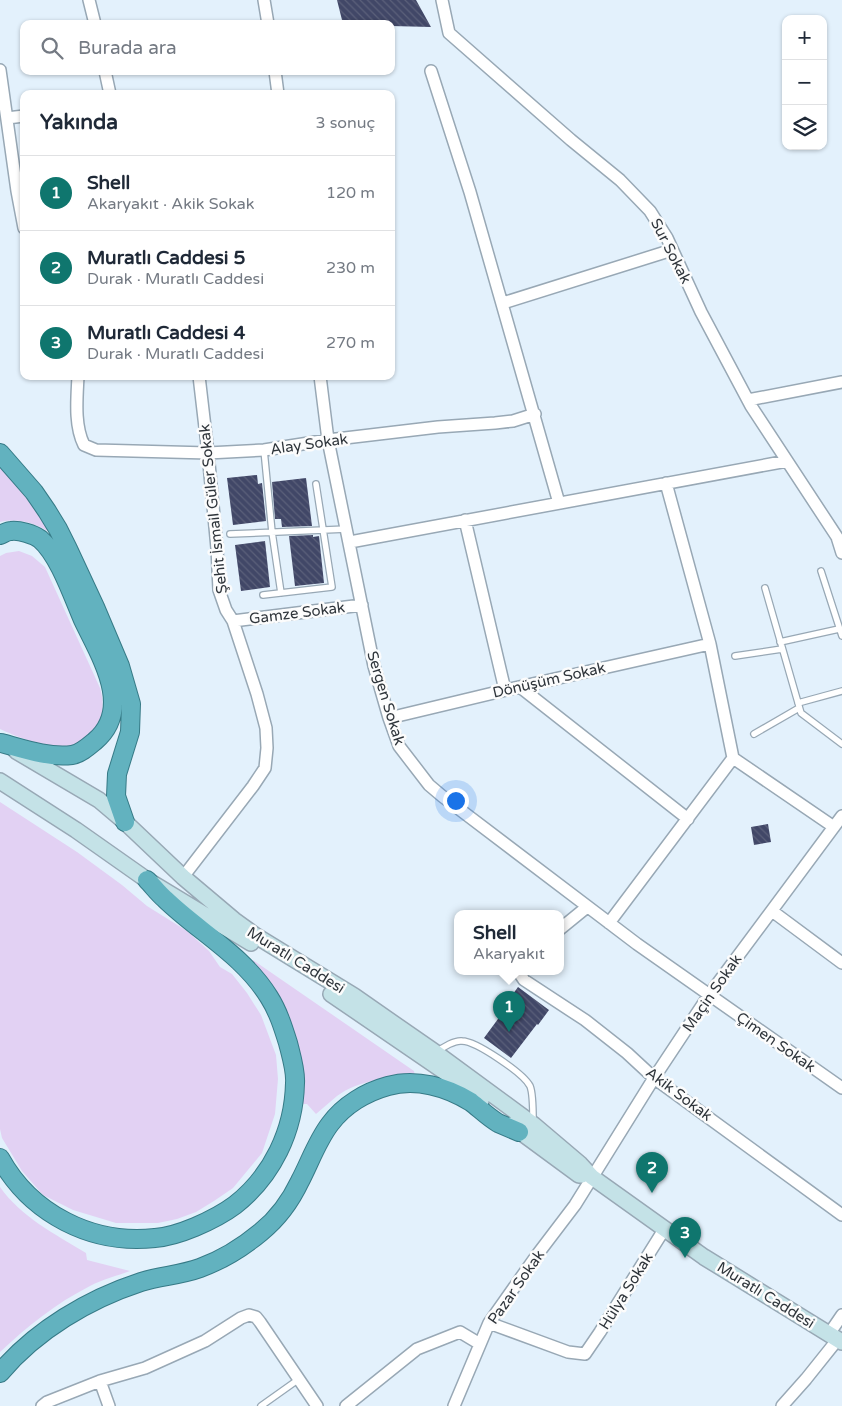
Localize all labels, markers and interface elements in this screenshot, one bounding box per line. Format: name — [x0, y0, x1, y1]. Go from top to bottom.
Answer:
map controls — [782, 15, 827, 150]
button: + — [782, 15, 827, 60]
search box — [20, 20, 395, 75]
icon: search — [38, 34, 66, 62]
text: Burada ara — [78, 37, 177, 59]
button: − — [782, 60, 827, 105]
button: layers — [782, 105, 827, 150]
text: Yakında — [40, 110, 118, 135]
text: 3 sonuç — [315, 113, 375, 133]
text: Shell — [87, 172, 130, 194]
text: 1 — [51, 183, 61, 203]
text: 120 m — [326, 183, 375, 203]
text: Akaryakıt · Akik Sokak — [87, 194, 255, 214]
street label: Sur Sokak — [647, 215, 695, 287]
text: Muratlı Caddesi 5 — [87, 247, 245, 269]
text: 2 — [51, 258, 61, 278]
text: 230 m — [326, 258, 375, 278]
text: Durak · Muratlı Caddesi — [87, 269, 264, 289]
text: Muratlı Caddesi 4 — [87, 322, 245, 344]
text: 3 — [51, 333, 61, 353]
text: 270 m — [326, 333, 375, 353]
text: Durak · Muratlı Caddesi — [87, 344, 264, 364]
street label: Şehit İsmail Güler Sokak — [195, 423, 231, 595]
street label: Alay Sokak — [269, 430, 349, 458]
street label: Gamze Sokak — [248, 598, 346, 628]
street label: Sergen Sokak — [363, 649, 409, 747]
street label: Dönüşüm Sokak — [491, 658, 607, 702]
your location — [443, 788, 469, 814]
popup — [454, 910, 564, 975]
text: Shell — [473, 922, 516, 944]
street label: Muratlı Caddesi — [244, 923, 348, 997]
text: Akaryakıt — [473, 944, 545, 964]
street label: Maçin Sokak — [679, 951, 745, 1035]
pin: 1 — [493, 991, 525, 1032]
street label: Çimen Sokak — [733, 1008, 819, 1076]
street label: Akik Sokak — [642, 1063, 716, 1125]
pin: 2 — [636, 1152, 668, 1193]
pin: 3 — [669, 1217, 701, 1258]
street label: Pazar Sokak — [484, 1246, 548, 1328]
street label: Hülya Sokak — [595, 1249, 657, 1333]
street label: Muratlı Caddesi — [714, 1258, 818, 1332]

